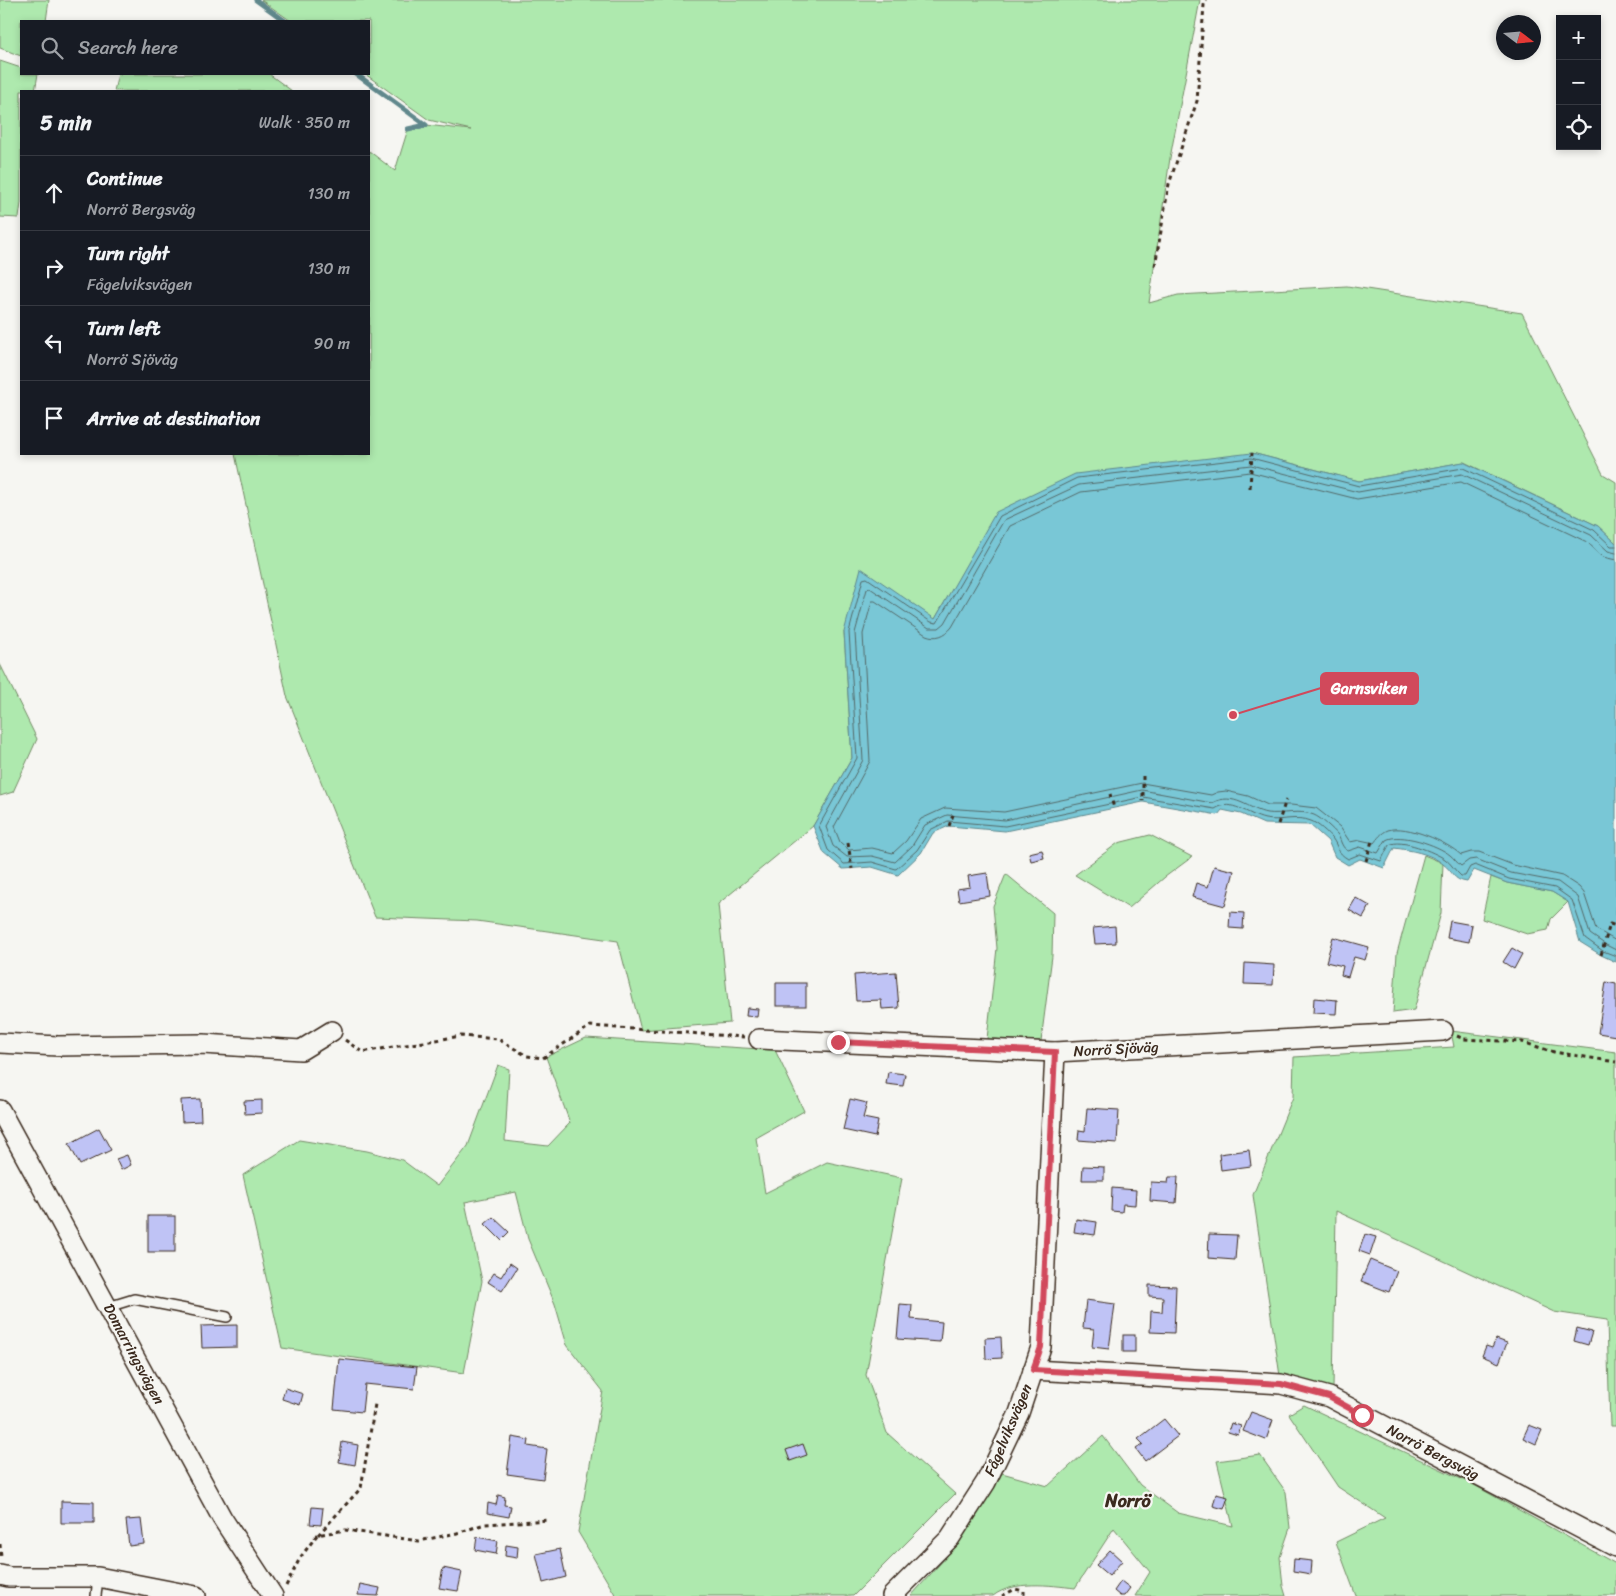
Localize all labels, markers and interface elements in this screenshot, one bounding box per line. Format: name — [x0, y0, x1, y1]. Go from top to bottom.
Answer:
north arrow — [1496, 15, 1541, 60]
map controls — [1556, 15, 1601, 150]
button: + — [1556, 15, 1601, 60]
search box — [20, 20, 370, 75]
text: Search here — [78, 31, 178, 64]
icon: search — [38, 34, 66, 62]
button: − — [1556, 60, 1601, 105]
text: 5 min — [40, 104, 92, 142]
button: locate — [1556, 105, 1601, 150]
text: Walk · 350 m — [259, 108, 350, 137]
text: Continue — [87, 162, 163, 195]
icon: ahead — [40, 179, 68, 207]
text: 130 m — [308, 179, 350, 208]
text: Norrö Bergsväg — [87, 195, 196, 224]
text: Turn right — [87, 237, 169, 270]
icon: right — [40, 254, 68, 282]
text: 130 m — [308, 254, 350, 283]
text: Fågelviksvägen — [87, 270, 192, 299]
text: Turn left — [87, 312, 160, 345]
icon: left — [40, 329, 68, 357]
text: 90 m — [314, 329, 350, 358]
text: Norrö Sjöväg — [87, 345, 178, 374]
text: Arrive at destination — [87, 402, 260, 435]
icon: arrive — [40, 404, 68, 432]
callout: Garnsviken — [1321, 673, 1418, 704]
text: Garnsviken — [1330, 674, 1408, 703]
route end — [827, 1031, 850, 1054]
street label: Norrö Sjöväg — [1073, 1034, 1160, 1064]
street label: Domarringsvägen — [96, 1299, 172, 1409]
street label: Fågelviksvägen — [977, 1380, 1039, 1480]
route start — [1351, 1404, 1374, 1427]
street label: Norrö Bergsväg — [1382, 1417, 1484, 1488]
district label: Norrö — [1104, 1485, 1153, 1517]

